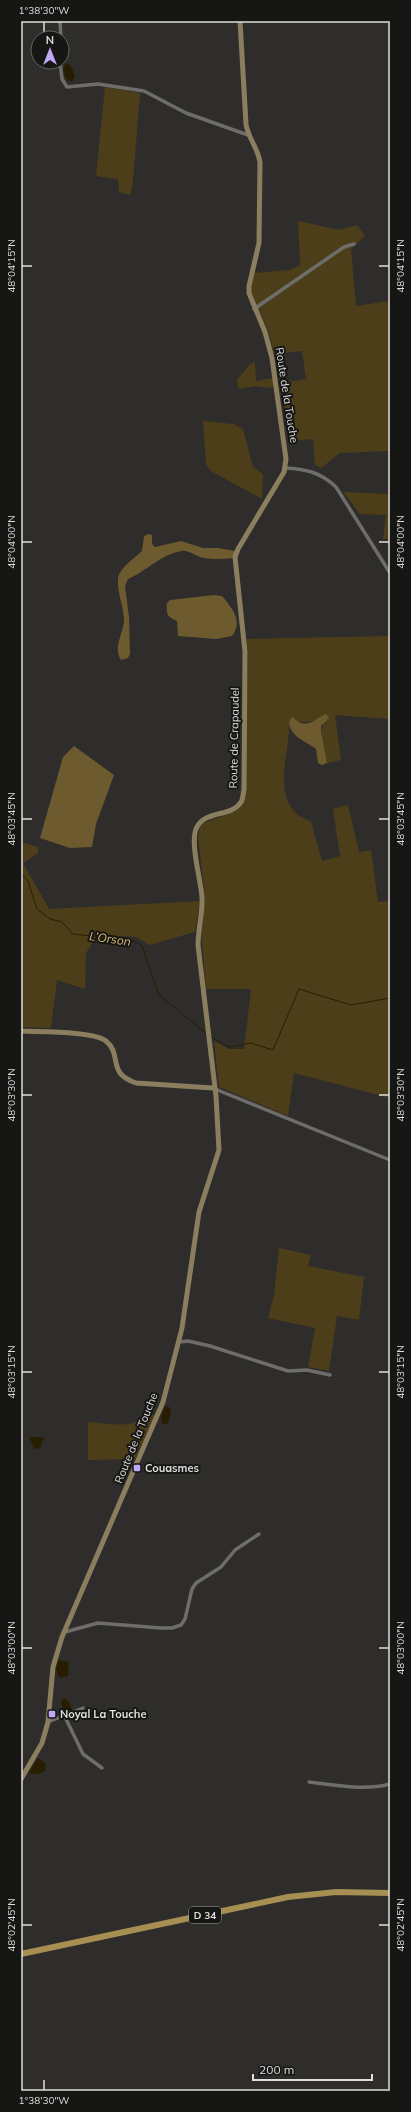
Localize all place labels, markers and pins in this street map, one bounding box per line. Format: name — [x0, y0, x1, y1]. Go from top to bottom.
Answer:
place label: Couasmes — [145, 1461, 199, 1475]
marker: Couasmes — [132, 1463, 142, 1473]
place label: Noyal La Touche — [60, 1707, 147, 1721]
marker: Noyal La Touche — [47, 1709, 57, 1719]

